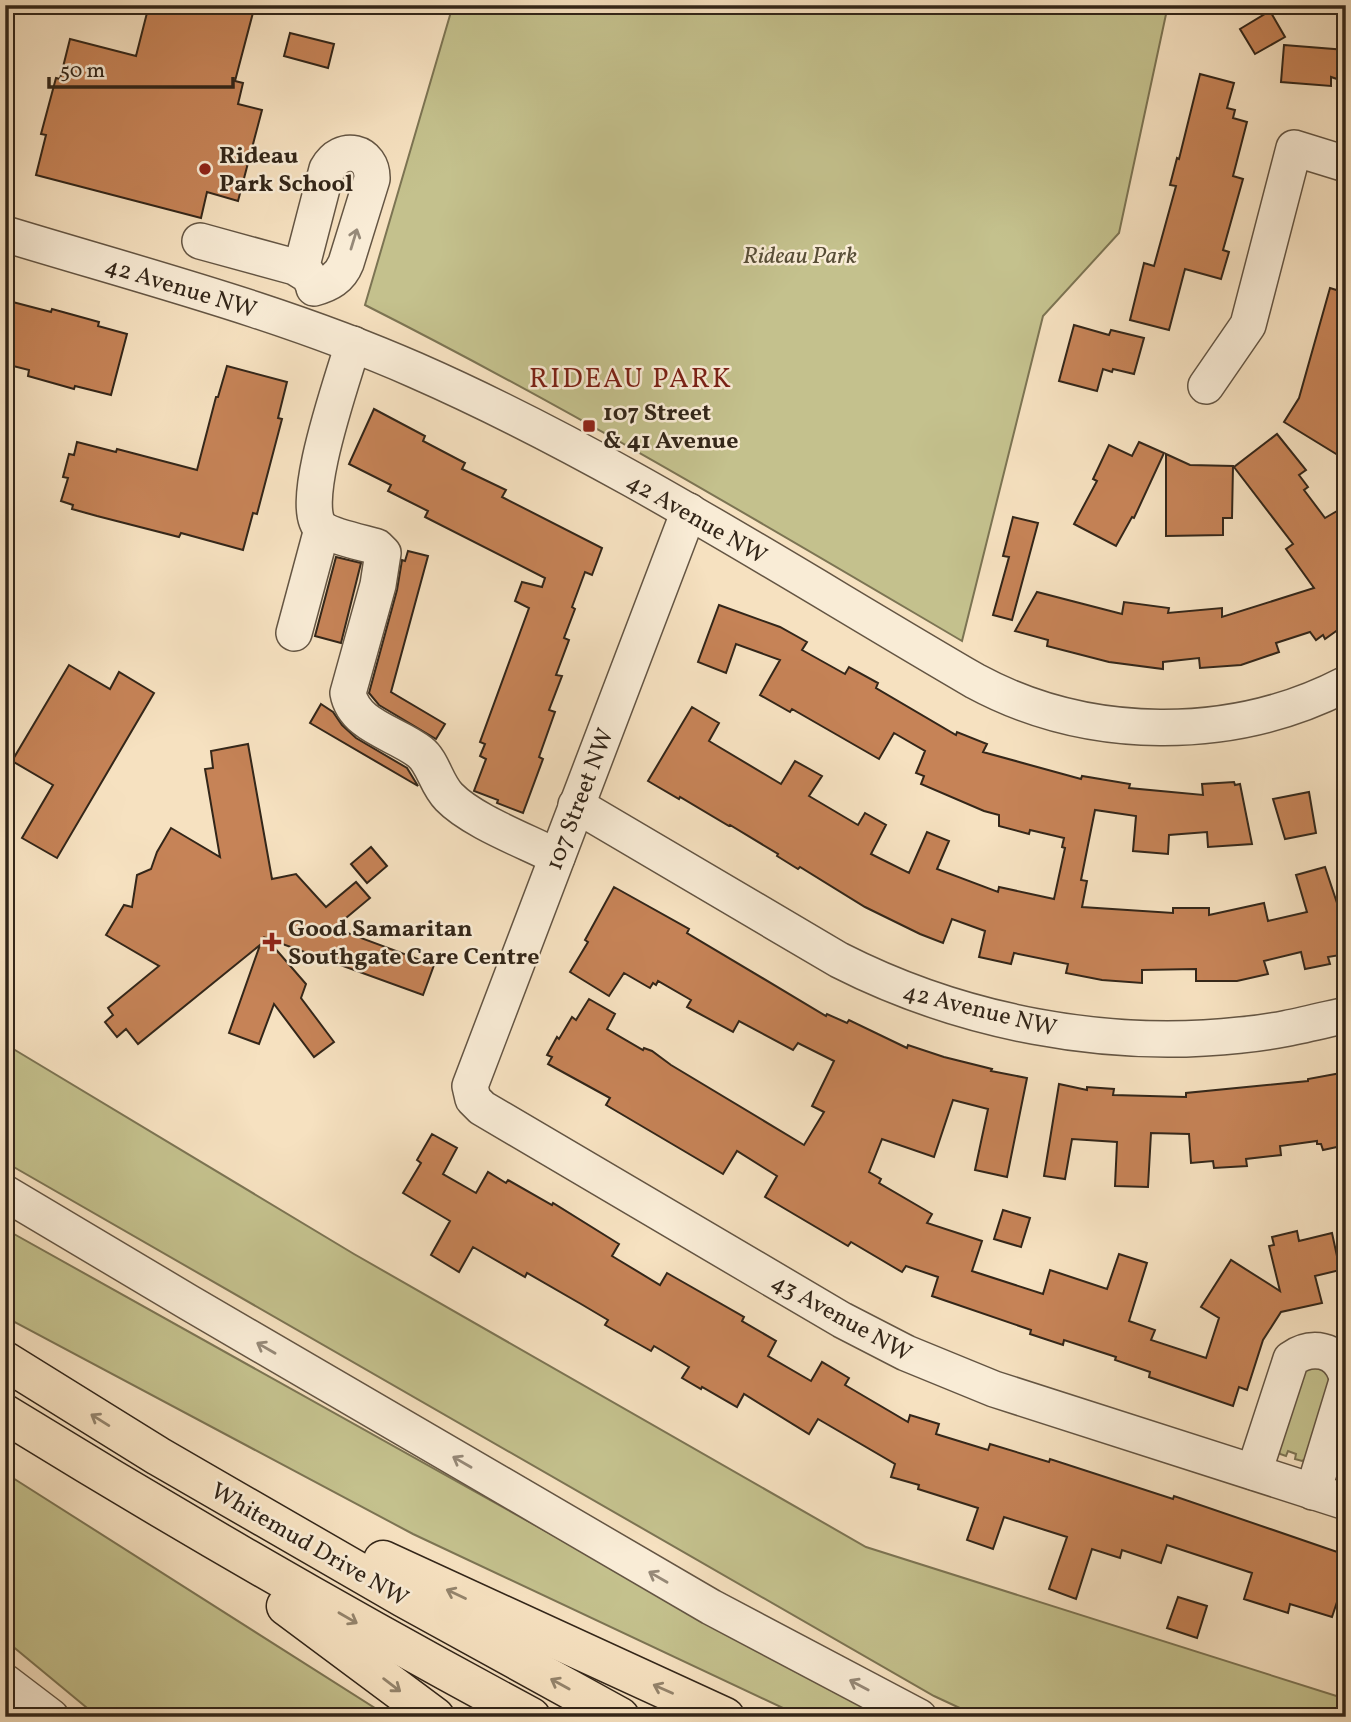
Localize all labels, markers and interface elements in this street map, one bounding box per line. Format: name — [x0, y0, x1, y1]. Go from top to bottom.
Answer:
scale bar — [49, 46, 233, 90]
text: 50 m — [60, 57, 105, 86]
place label: Rideau Park School — [219, 140, 353, 202]
marker: Rideau Park School — [197, 161, 213, 177]
one-way arrow — [348, 229, 361, 251]
park label: Rideau Park — [743, 240, 857, 274]
street label: 42 Avenue NW — [100, 250, 261, 328]
district label: RIDEAU PARK — [529, 360, 733, 399]
place label: 107 Street & 41 Avenue — [603, 397, 738, 459]
marker: 107 Street & 41 Avenue — [581, 418, 597, 434]
street label: 42 Avenue NW — [619, 466, 773, 574]
street label: 107 Street NW — [538, 724, 624, 876]
place label: Good Samaritan Southgate Care Centre — [288, 913, 539, 975]
marker: Good Samaritan Southgate Care Centre — [262, 932, 282, 952]
street label: 42 Avenue NW — [899, 975, 1060, 1046]
street label: 43 Avenue NW — [765, 1266, 917, 1371]
one-way arrow — [256, 1340, 276, 1354]
one-way arrow — [90, 1413, 110, 1427]
one-way arrow — [452, 1455, 473, 1468]
street label: Whitemud Drive NW — [204, 1475, 414, 1616]
one-way arrow — [649, 1570, 669, 1584]
one-way arrow — [446, 1587, 467, 1600]
one-way arrow — [338, 1611, 358, 1625]
one-way arrow — [382, 1677, 401, 1692]
one-way arrow — [551, 1677, 571, 1691]
one-way arrow — [849, 1678, 869, 1692]
one-way arrow — [652, 1682, 674, 1695]

